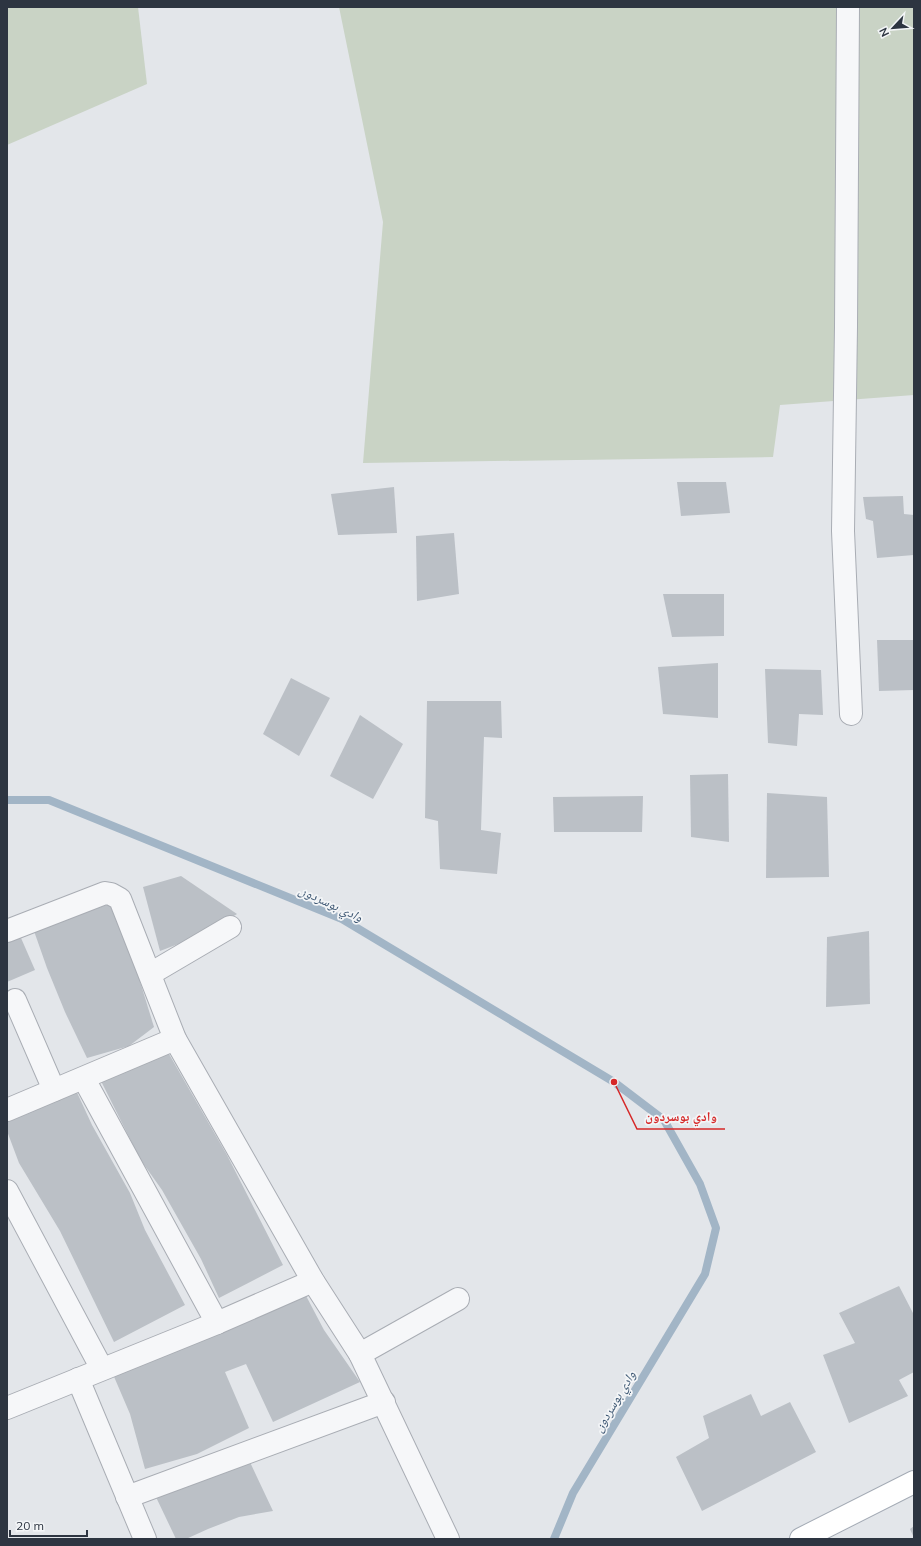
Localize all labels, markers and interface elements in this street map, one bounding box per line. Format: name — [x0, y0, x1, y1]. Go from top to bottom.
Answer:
north arrow — [873, 8, 913, 48]
text: N — [876, 26, 892, 39]
water label: وادي بوسردون — [295, 881, 365, 928]
callout: وادي بوسردون — [637, 1104, 725, 1129]
text: وادي بوسردون — [645, 1108, 717, 1127]
water label: وادي بوسردون — [589, 1368, 641, 1436]
scale bar — [10, 1512, 87, 1538]
text: 20 m — [16, 1518, 44, 1533]

